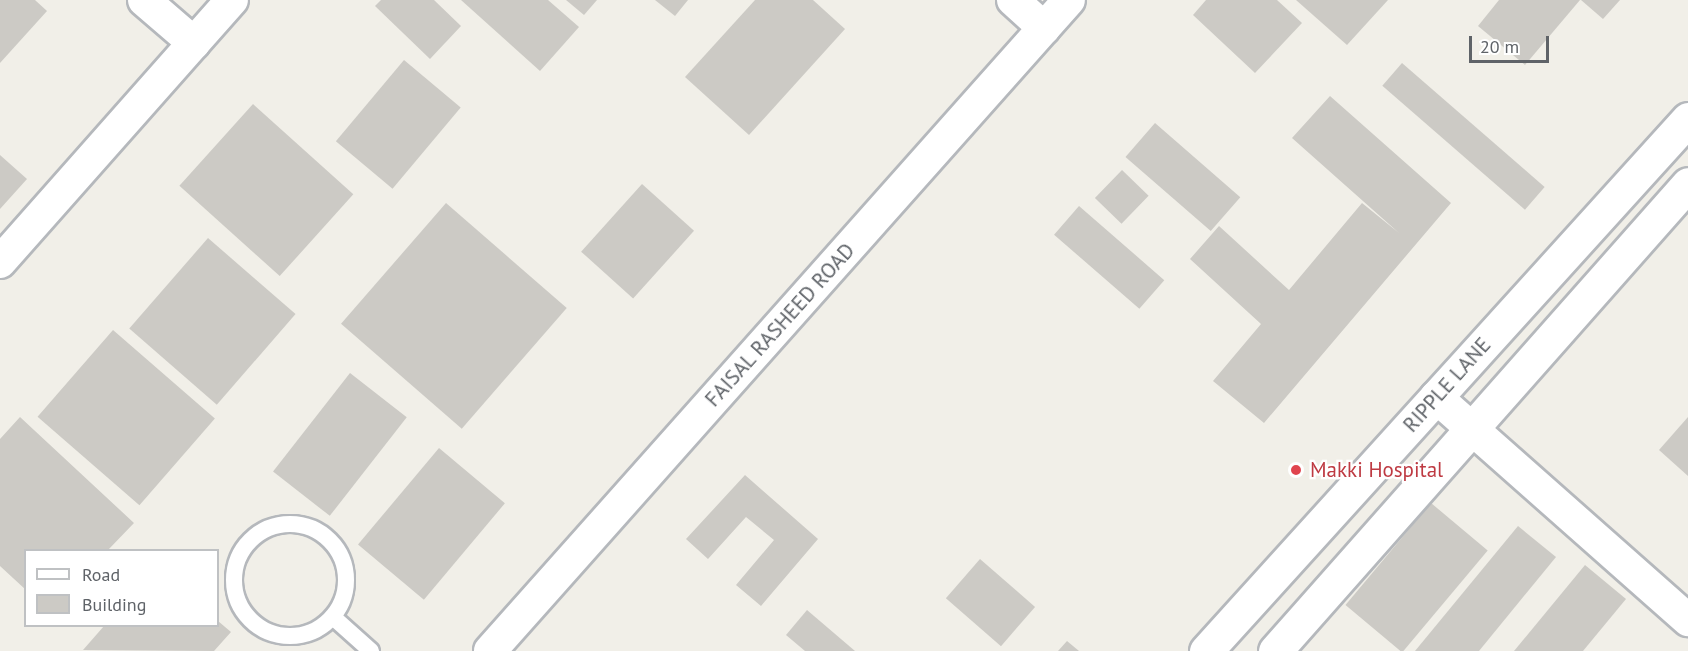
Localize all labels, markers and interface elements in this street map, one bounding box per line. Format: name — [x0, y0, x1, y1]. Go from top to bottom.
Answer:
scale bar — [1472, 24, 1552, 62]
text: 20 m — [1480, 35, 1519, 58]
street label: FAISAL RASHEED ROAD — [700, 238, 860, 412]
street label: RIPPLE LANE — [1398, 333, 1496, 437]
place label: Makki Hospital — [1310, 457, 1443, 483]
marker: Makki Hospital — [1287, 461, 1305, 479]
legend — [24, 549, 219, 627]
text: Road — [82, 563, 120, 586]
text: Building — [82, 593, 146, 616]

